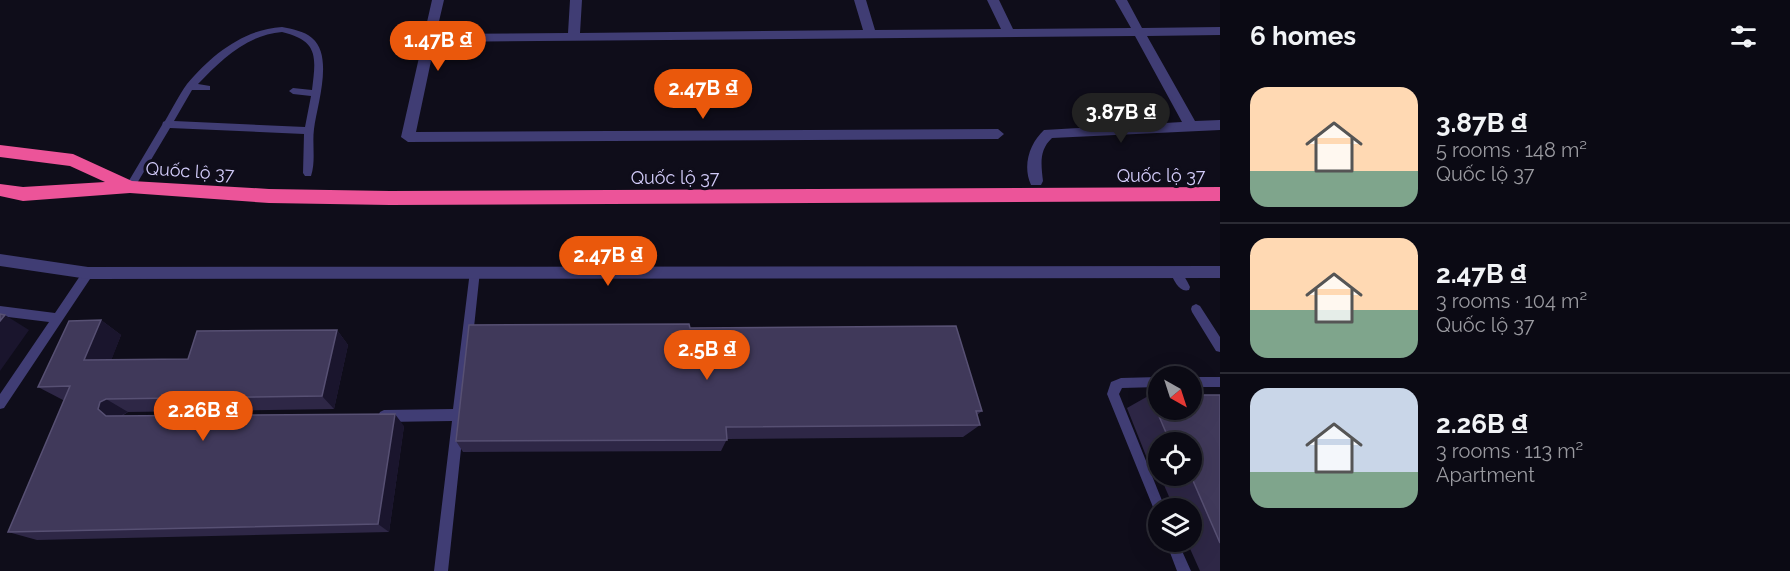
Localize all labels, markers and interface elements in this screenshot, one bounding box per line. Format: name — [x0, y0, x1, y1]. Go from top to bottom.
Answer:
icon: filters — [1727, 20, 1760, 53]
pin: 1.47B ₫ — [383, 21, 493, 72]
text: 6 homes — [1250, 21, 1356, 51]
text: 1.47B ₫ — [404, 28, 472, 52]
pin: 2.47B ₫ — [648, 69, 758, 120]
text: 2.47B ₫ — [668, 76, 738, 100]
pin: 3.87B ₫ — [1066, 93, 1176, 144]
text: 3.87B ₫ — [1086, 100, 1156, 124]
text: 3.87B ₫ — [1436, 108, 1527, 138]
icon: home — [1298, 111, 1370, 183]
text: 5 rooms · 148 m² — [1436, 138, 1587, 162]
street label: Quốc lộ 37 — [145, 157, 235, 185]
text: Quốc lộ 37 — [1436, 162, 1535, 186]
street label: Quốc lộ 37 — [1117, 165, 1206, 186]
street label: Quốc lộ 37 — [631, 167, 720, 188]
pin: 2.47B ₫ — [553, 236, 663, 287]
text: 2.47B ₫ — [573, 243, 643, 267]
text: 2.47B ₫ — [1436, 259, 1527, 289]
icon: home — [1298, 262, 1370, 334]
text: 3 rooms · 104 m² — [1436, 289, 1587, 313]
text: Quốc lộ 37 — [1436, 313, 1535, 337]
pin: 2.5B ₫ — [658, 330, 756, 381]
text: 2.5B ₫ — [678, 337, 736, 361]
north arrow — [1148, 366, 1202, 420]
map controls — [1148, 366, 1202, 552]
pin: 2.26B ₫ — [148, 391, 258, 442]
text: 2.26B ₫ — [168, 398, 238, 422]
text: 2.26B ₫ — [1436, 409, 1528, 439]
icon: home — [1298, 412, 1370, 484]
button: locate — [1148, 432, 1202, 486]
text: 3 rooms · 113 m² — [1436, 439, 1583, 463]
text: Apartment — [1436, 463, 1535, 487]
button: layers — [1148, 498, 1202, 552]

